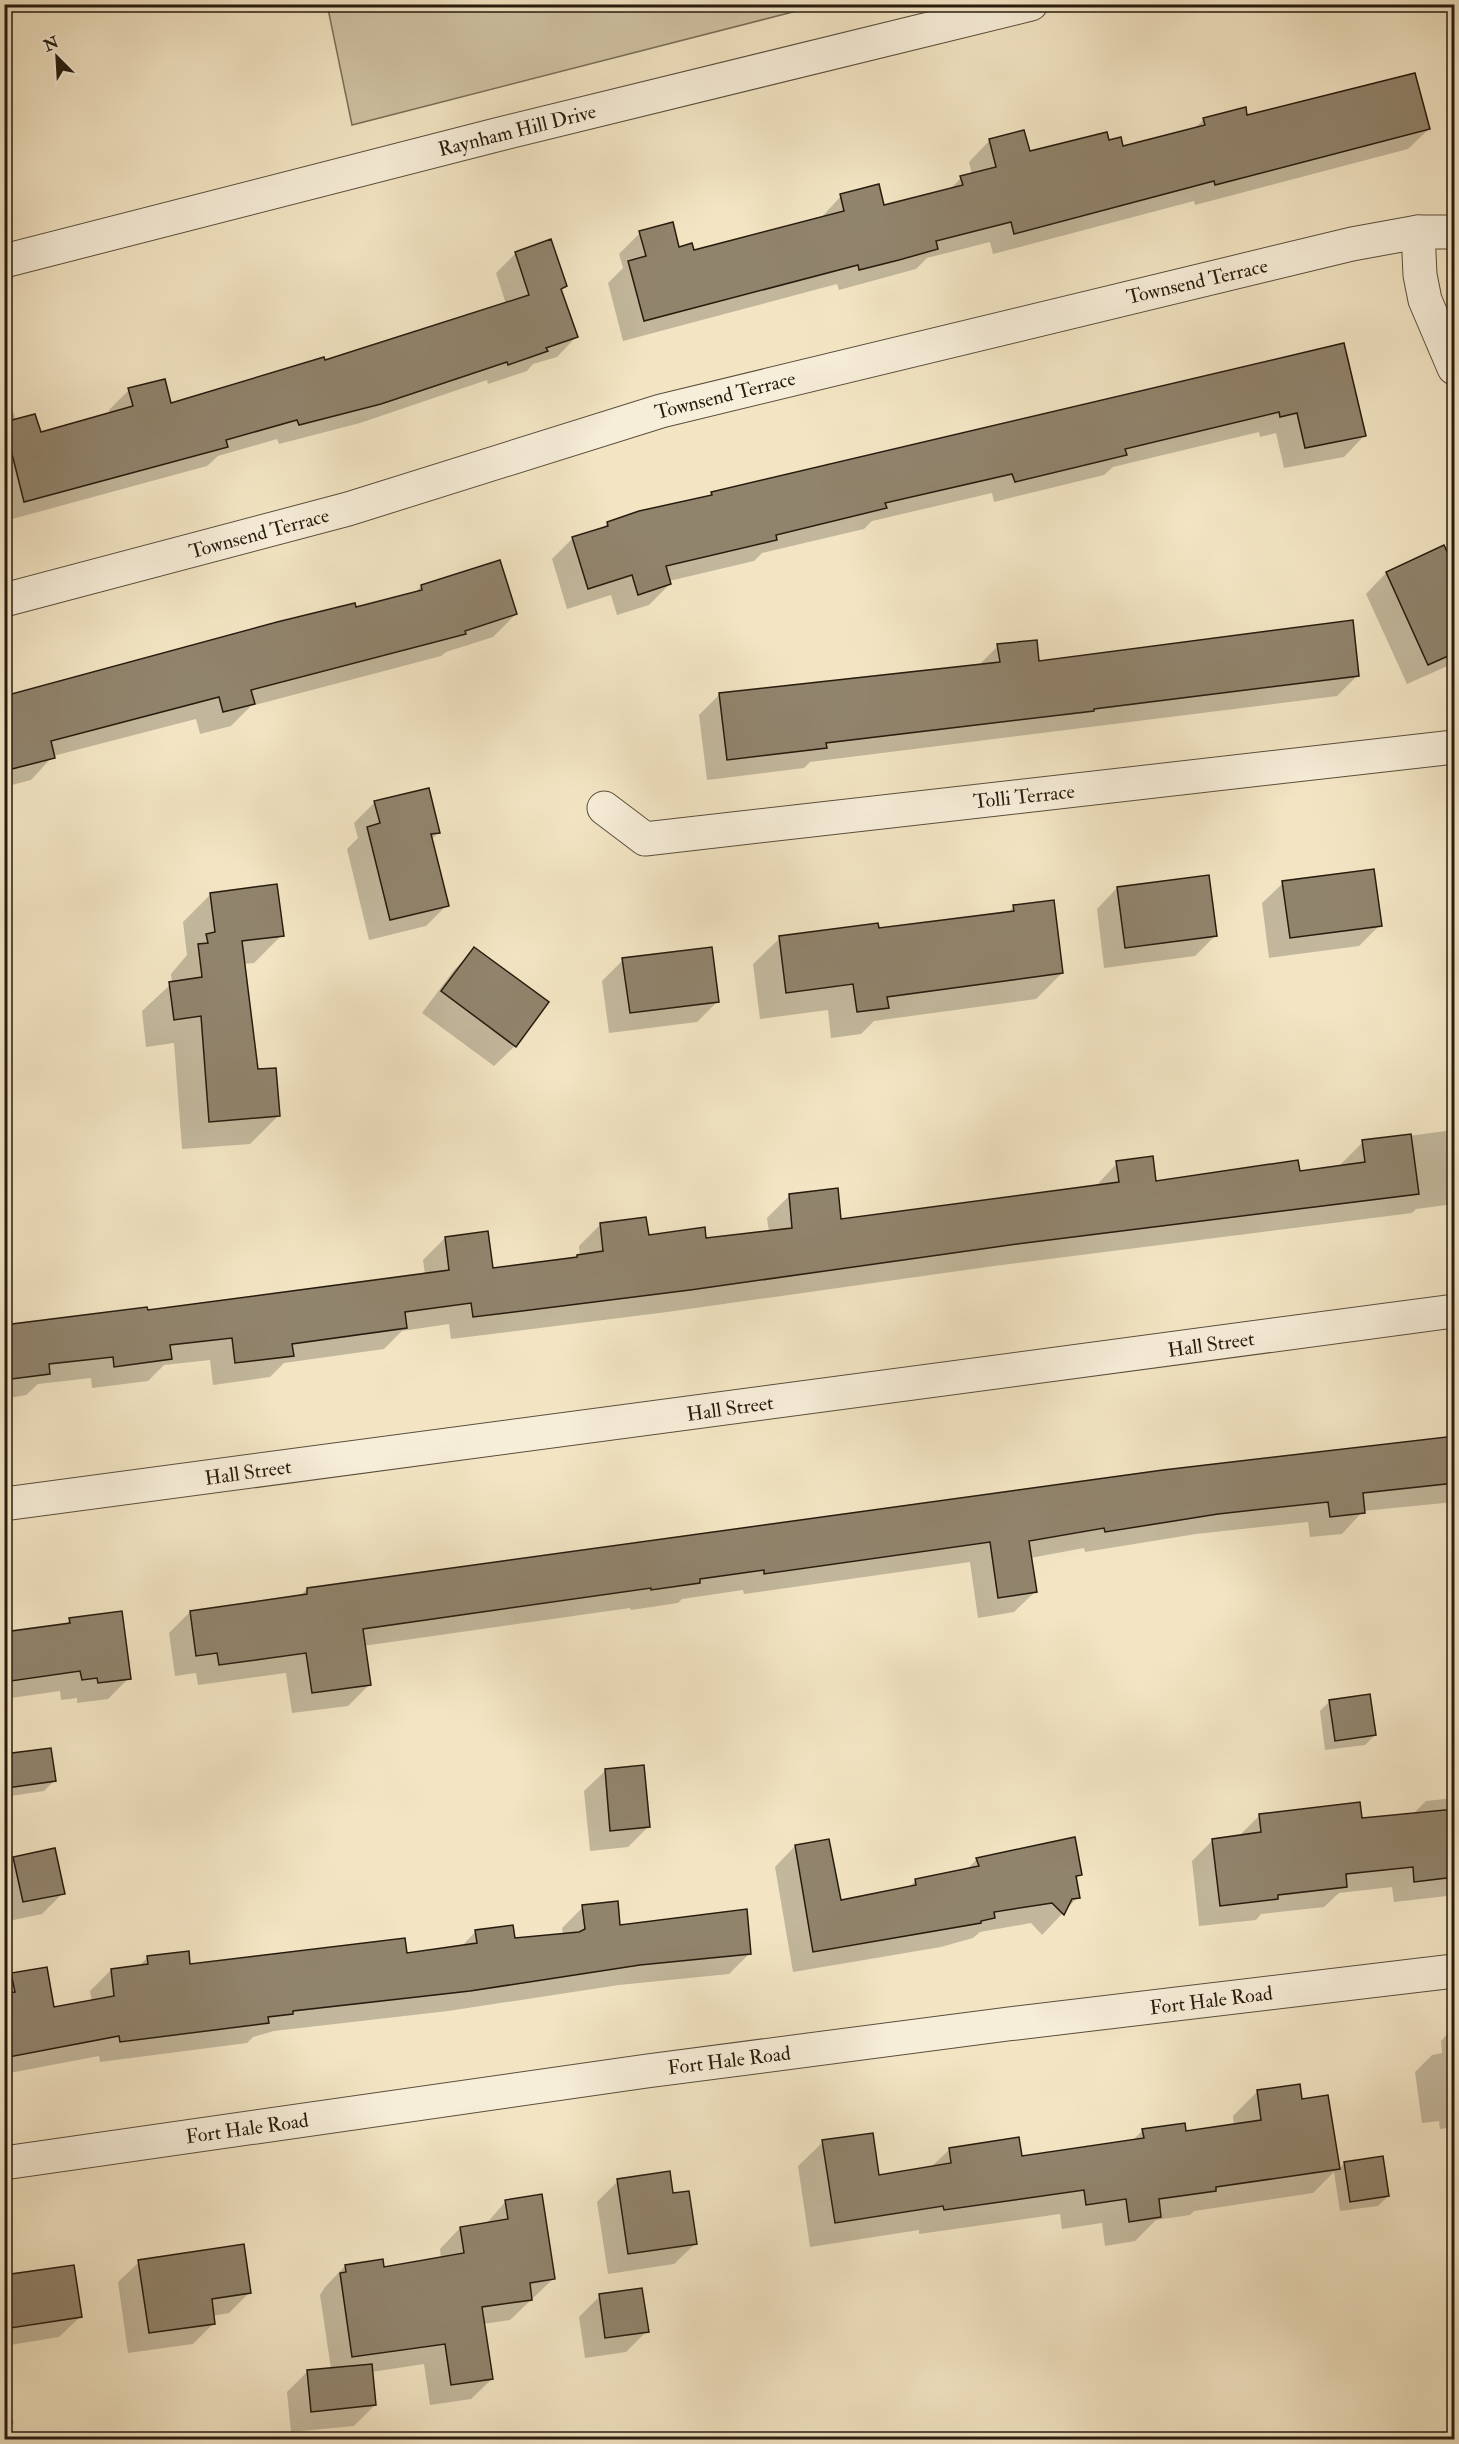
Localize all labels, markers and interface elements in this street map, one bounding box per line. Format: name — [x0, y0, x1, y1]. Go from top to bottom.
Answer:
north arrow — [27, 27, 87, 87]
text: N — [40, 32, 63, 57]
street label: Raynham Hill Drive — [436, 99, 599, 162]
street label: Townsend Terrace — [1124, 253, 1270, 310]
street label: Townsend Terrace — [652, 366, 798, 425]
street label: Townsend Terrace — [186, 503, 332, 564]
street label: Tolli Terrace — [972, 779, 1076, 814]
street label: Hall Street — [1166, 1326, 1257, 1363]
street label: Hall Street — [685, 1390, 776, 1427]
street label: Hall Street — [203, 1454, 294, 1491]
street label: Fort Hale Road — [1148, 1981, 1274, 2020]
street label: Fort Hale Road — [666, 2041, 792, 2080]
street label: Fort Hale Road — [184, 2107, 310, 2149]

